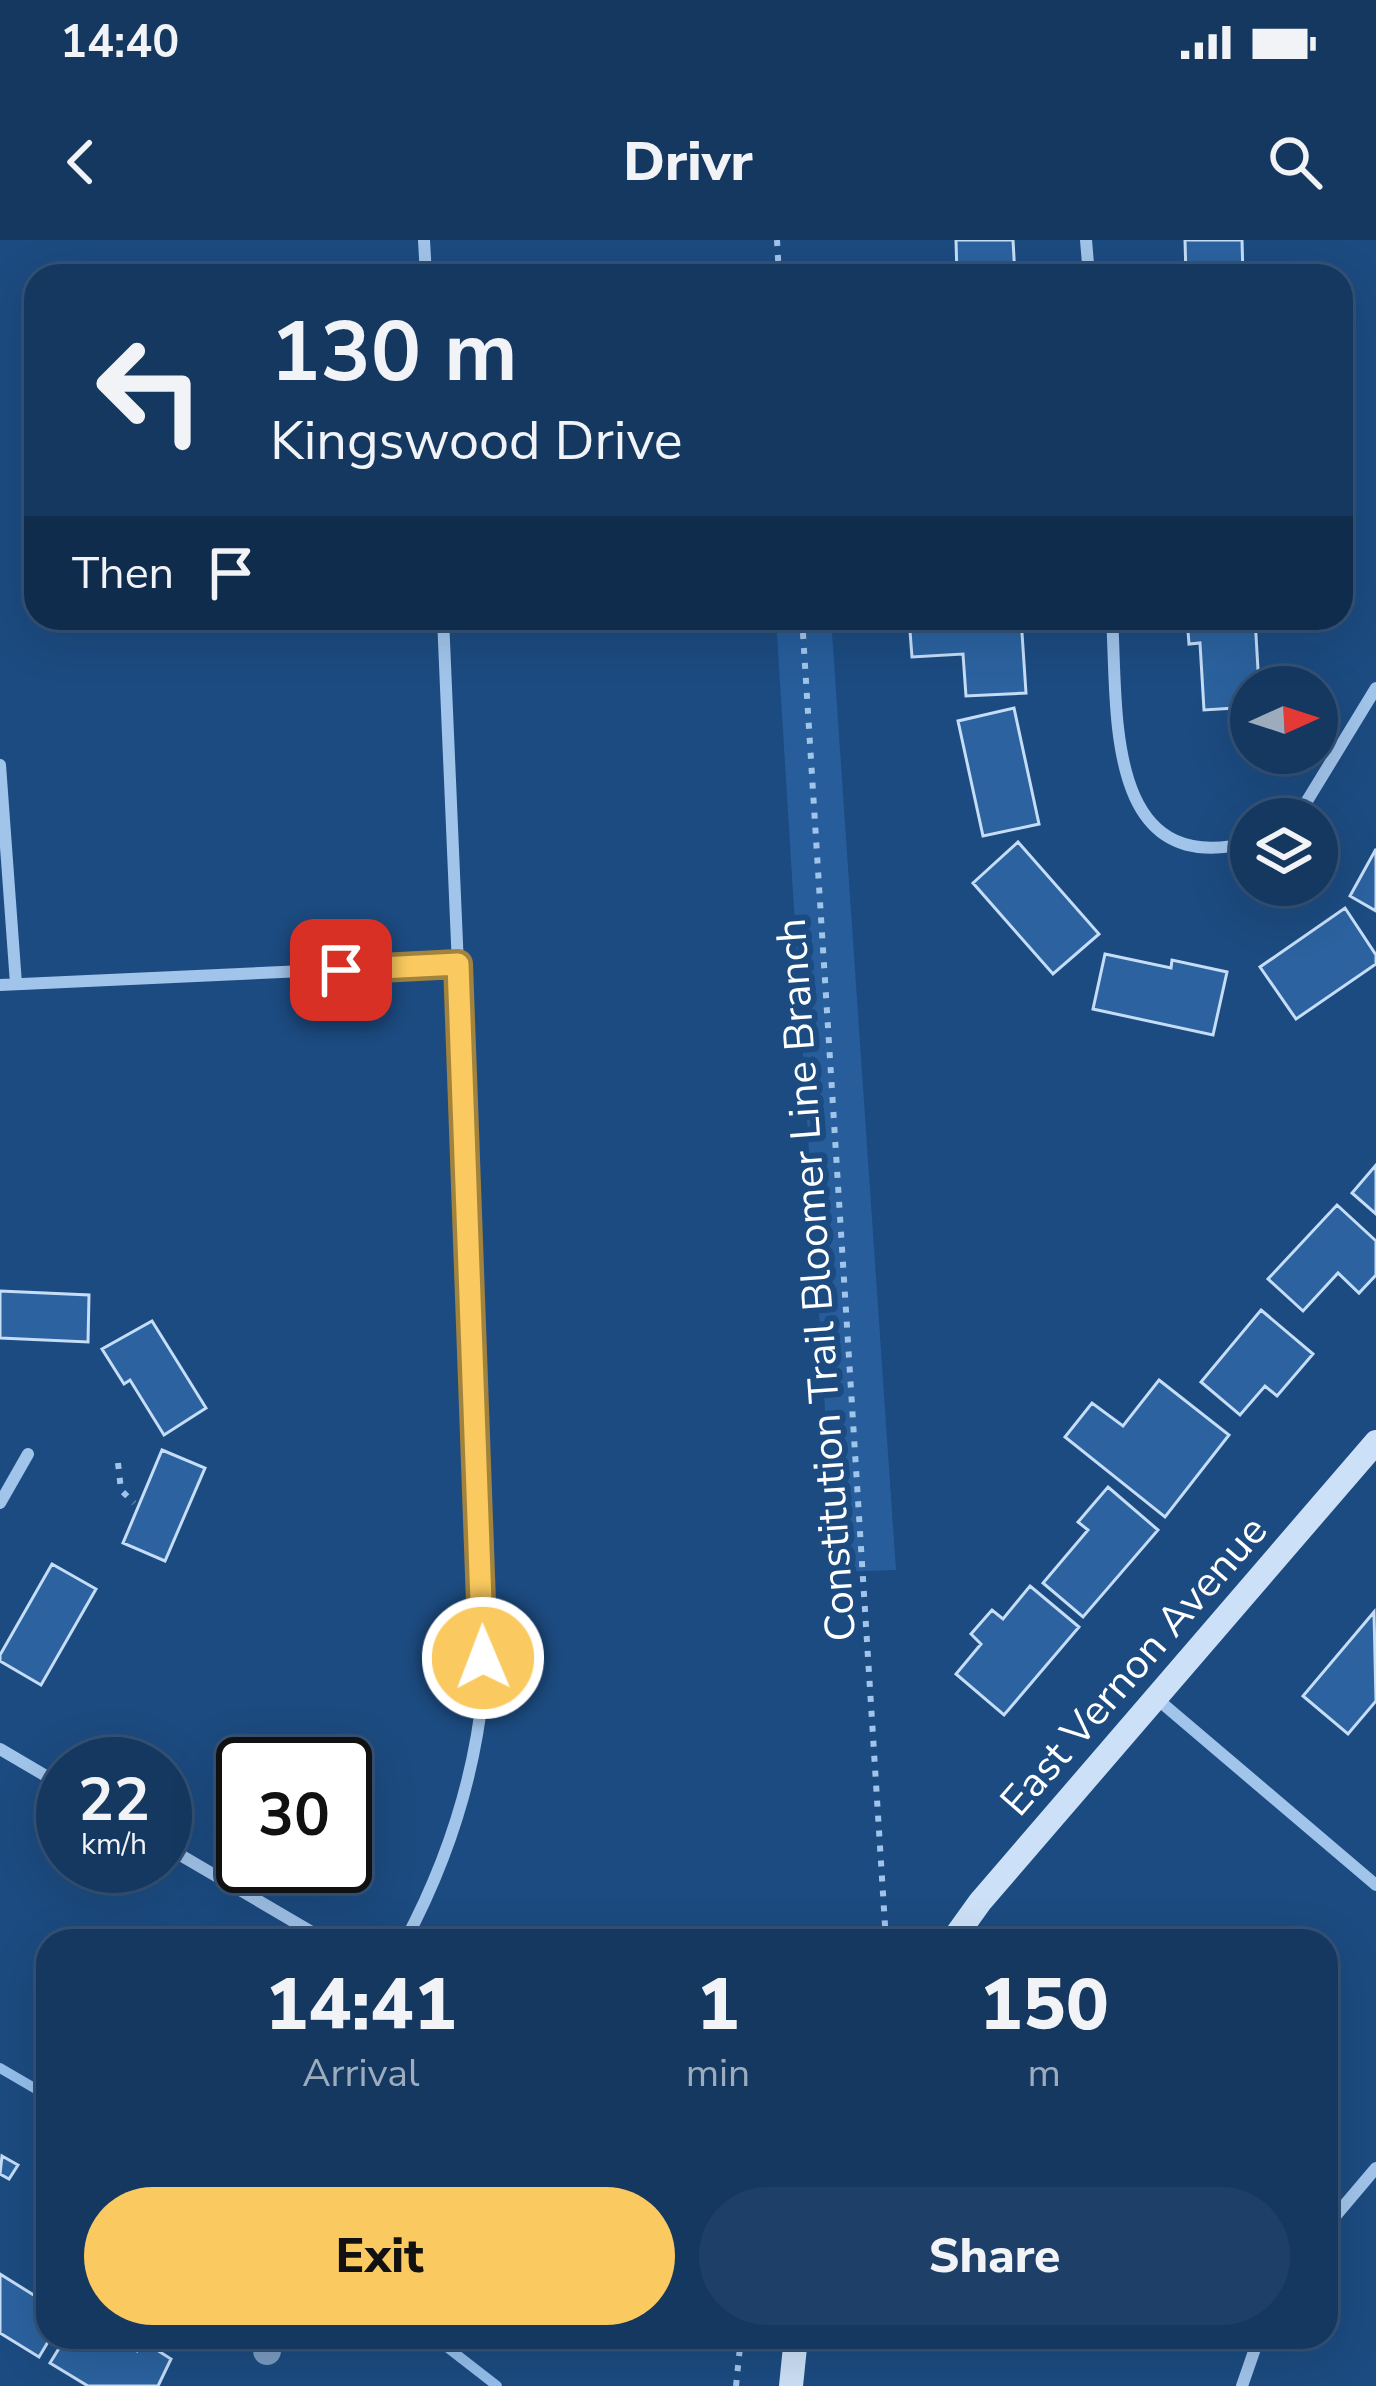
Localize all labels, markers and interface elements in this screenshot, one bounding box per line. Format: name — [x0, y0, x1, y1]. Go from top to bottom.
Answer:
text: 14:40 — [60, 12, 179, 73]
text: Drivr — [623, 125, 753, 199]
icon: back — [48, 129, 114, 195]
icon: search — [1262, 129, 1328, 195]
text: 130 m — [270, 295, 518, 410]
icon: left — [72, 312, 228, 468]
text: Kingswood Drive — [270, 404, 683, 478]
icon: arrive — [198, 540, 264, 606]
text: Then — [72, 543, 174, 604]
north arrow — [1230, 666, 1338, 774]
map controls — [1230, 666, 1338, 906]
button: layers — [1230, 798, 1338, 906]
street label: Constitution Trail Bloomer Line Branch — [763, 916, 870, 1643]
pin — [290, 919, 392, 1021]
icon: arrive — [308, 937, 374, 1003]
street label: East Vernon Avenue — [988, 1504, 1280, 1828]
position arrow — [420, 1595, 546, 1721]
speed limit sign: 30 — [216, 1737, 372, 1893]
text: 22 — [78, 1759, 150, 1841]
text: km/h — [81, 1824, 147, 1865]
text: 14:41 — [265, 1956, 457, 2054]
text: 1 — [696, 1956, 740, 2054]
text: 150 — [979, 1956, 1109, 2054]
text: Arrival — [302, 2047, 419, 2100]
text: min — [686, 2047, 750, 2100]
text: m — [1027, 2047, 1061, 2100]
button: Exit — [84, 2187, 675, 2325]
button: Share — [699, 2187, 1290, 2325]

